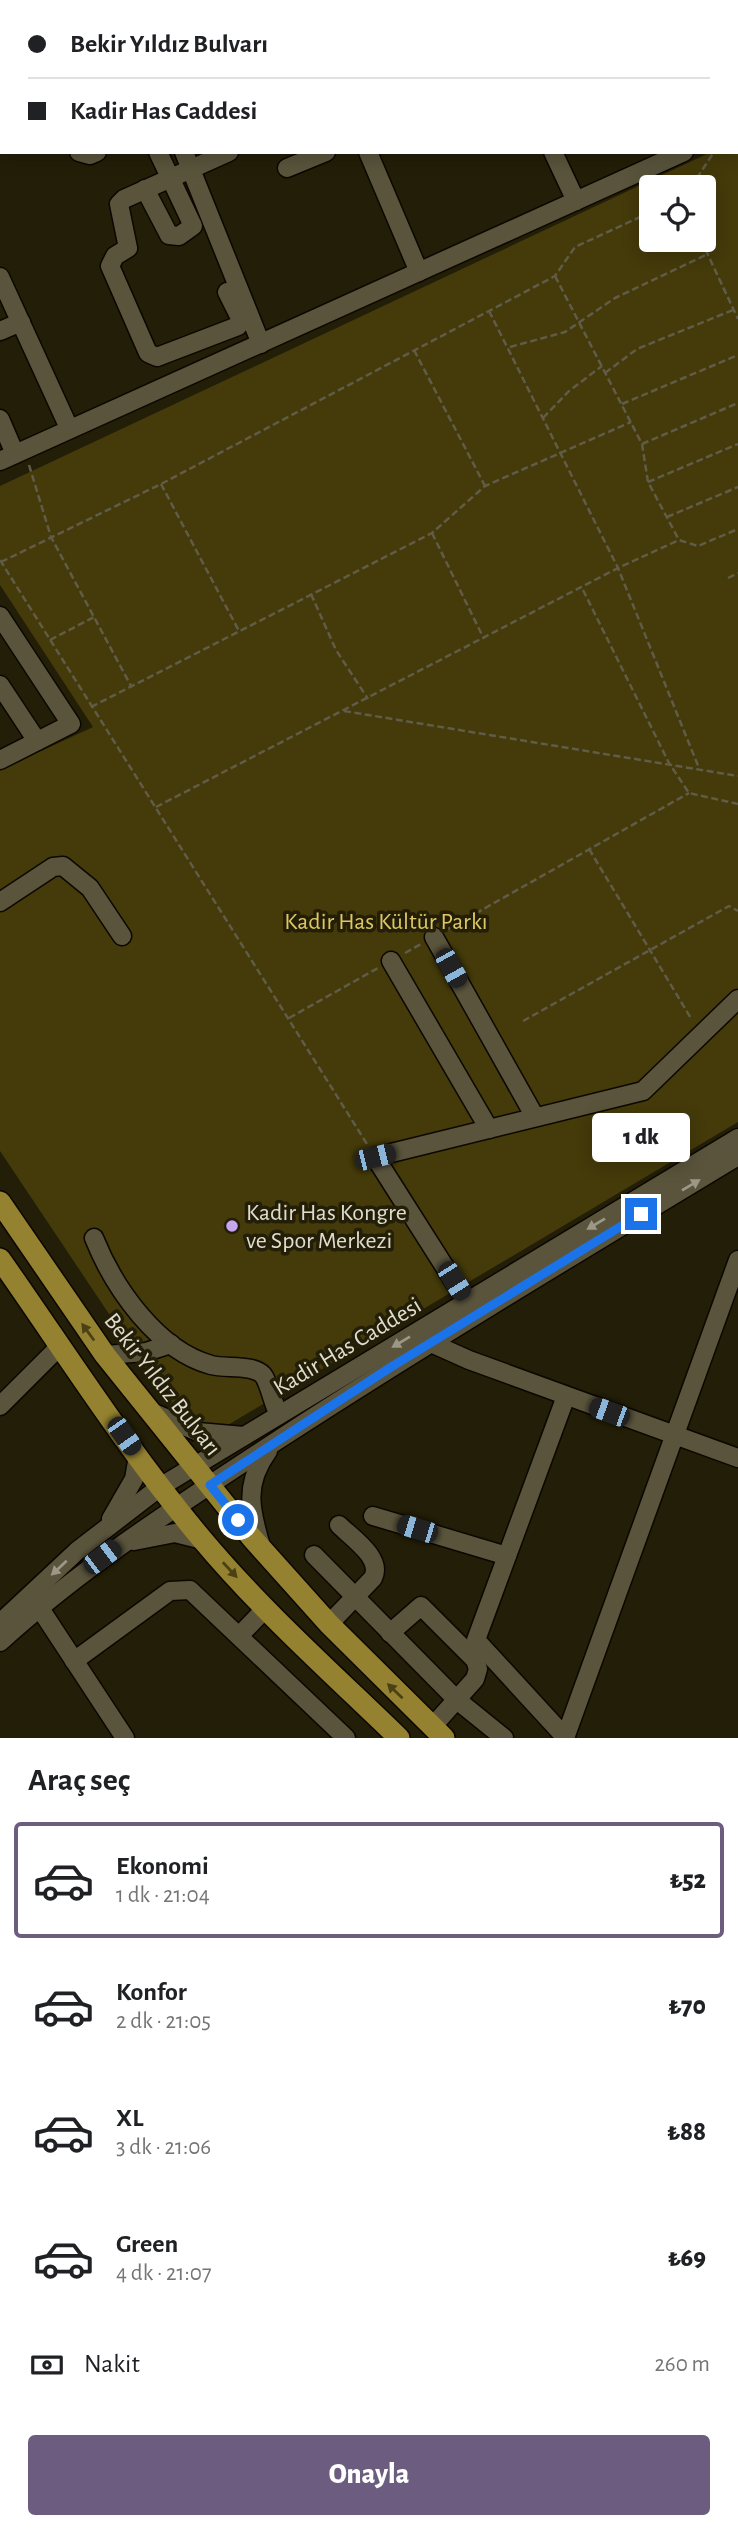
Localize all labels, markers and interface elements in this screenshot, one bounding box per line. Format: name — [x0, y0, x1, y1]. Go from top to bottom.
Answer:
text: Bekir Yıldız Bulvarı — [70, 31, 268, 57]
text: Kadir Has Caddesi — [70, 98, 257, 124]
map controls — [639, 175, 716, 252]
button: locate — [639, 175, 716, 252]
park label: Kadir Has Kültür Parkı — [284, 910, 488, 934]
car — [432, 945, 471, 991]
callout: 1 dk — [592, 1112, 690, 1162]
text: 1 dk — [623, 1126, 659, 1149]
car — [353, 1142, 398, 1172]
one-way arrow — [681, 1178, 700, 1191]
route end — [625, 1198, 657, 1230]
place label: Kadir Has Kongre ve Spor Merkezi — [246, 1201, 407, 1253]
marker: Kadir Has Kongre ve Spor Merkezi — [224, 1218, 240, 1234]
one-way arrow — [586, 1218, 605, 1230]
car — [434, 1258, 475, 1304]
street label: Kadir Has Caddesi — [269, 1293, 426, 1400]
street label: Bekir Yıldız Bulvarı — [99, 1309, 225, 1460]
one-way arrow — [81, 1323, 95, 1341]
one-way arrow — [391, 1335, 410, 1348]
car — [586, 1395, 633, 1429]
car — [104, 1413, 145, 1459]
route start — [222, 1504, 254, 1536]
car — [394, 1513, 441, 1545]
car — [79, 1536, 126, 1578]
one-way arrow — [50, 1560, 68, 1576]
one-way arrow — [221, 1561, 237, 1578]
one-way arrow — [387, 1683, 404, 1699]
text: Araç seç — [28, 1764, 130, 1796]
icon: car — [32, 1849, 95, 1912]
text: Ekonomi — [116, 1853, 209, 1879]
text: ₺52 — [670, 1867, 706, 1893]
text: 1 dk · 21:04 — [116, 1884, 210, 1907]
icon: car — [32, 1975, 95, 2038]
text: Konfor — [116, 1979, 187, 2005]
text: ₺70 — [669, 1993, 706, 2019]
text: 2 dk · 21:05 — [116, 2010, 211, 2033]
icon: car — [32, 2101, 95, 2164]
text: XL — [116, 2105, 143, 2131]
text: ₺88 — [667, 2119, 706, 2145]
text: 3 dk · 21:06 — [116, 2136, 211, 2159]
icon: car — [32, 2227, 95, 2290]
text: Green — [116, 2231, 178, 2257]
text: ₺69 — [668, 2245, 706, 2271]
text: 4 dk · 21:07 — [116, 2262, 212, 2285]
icon: cash — [28, 2346, 66, 2384]
text: Nakit — [84, 2351, 140, 2377]
text: 260 m — [654, 2353, 710, 2376]
button: Onayla — [28, 2435, 710, 2515]

